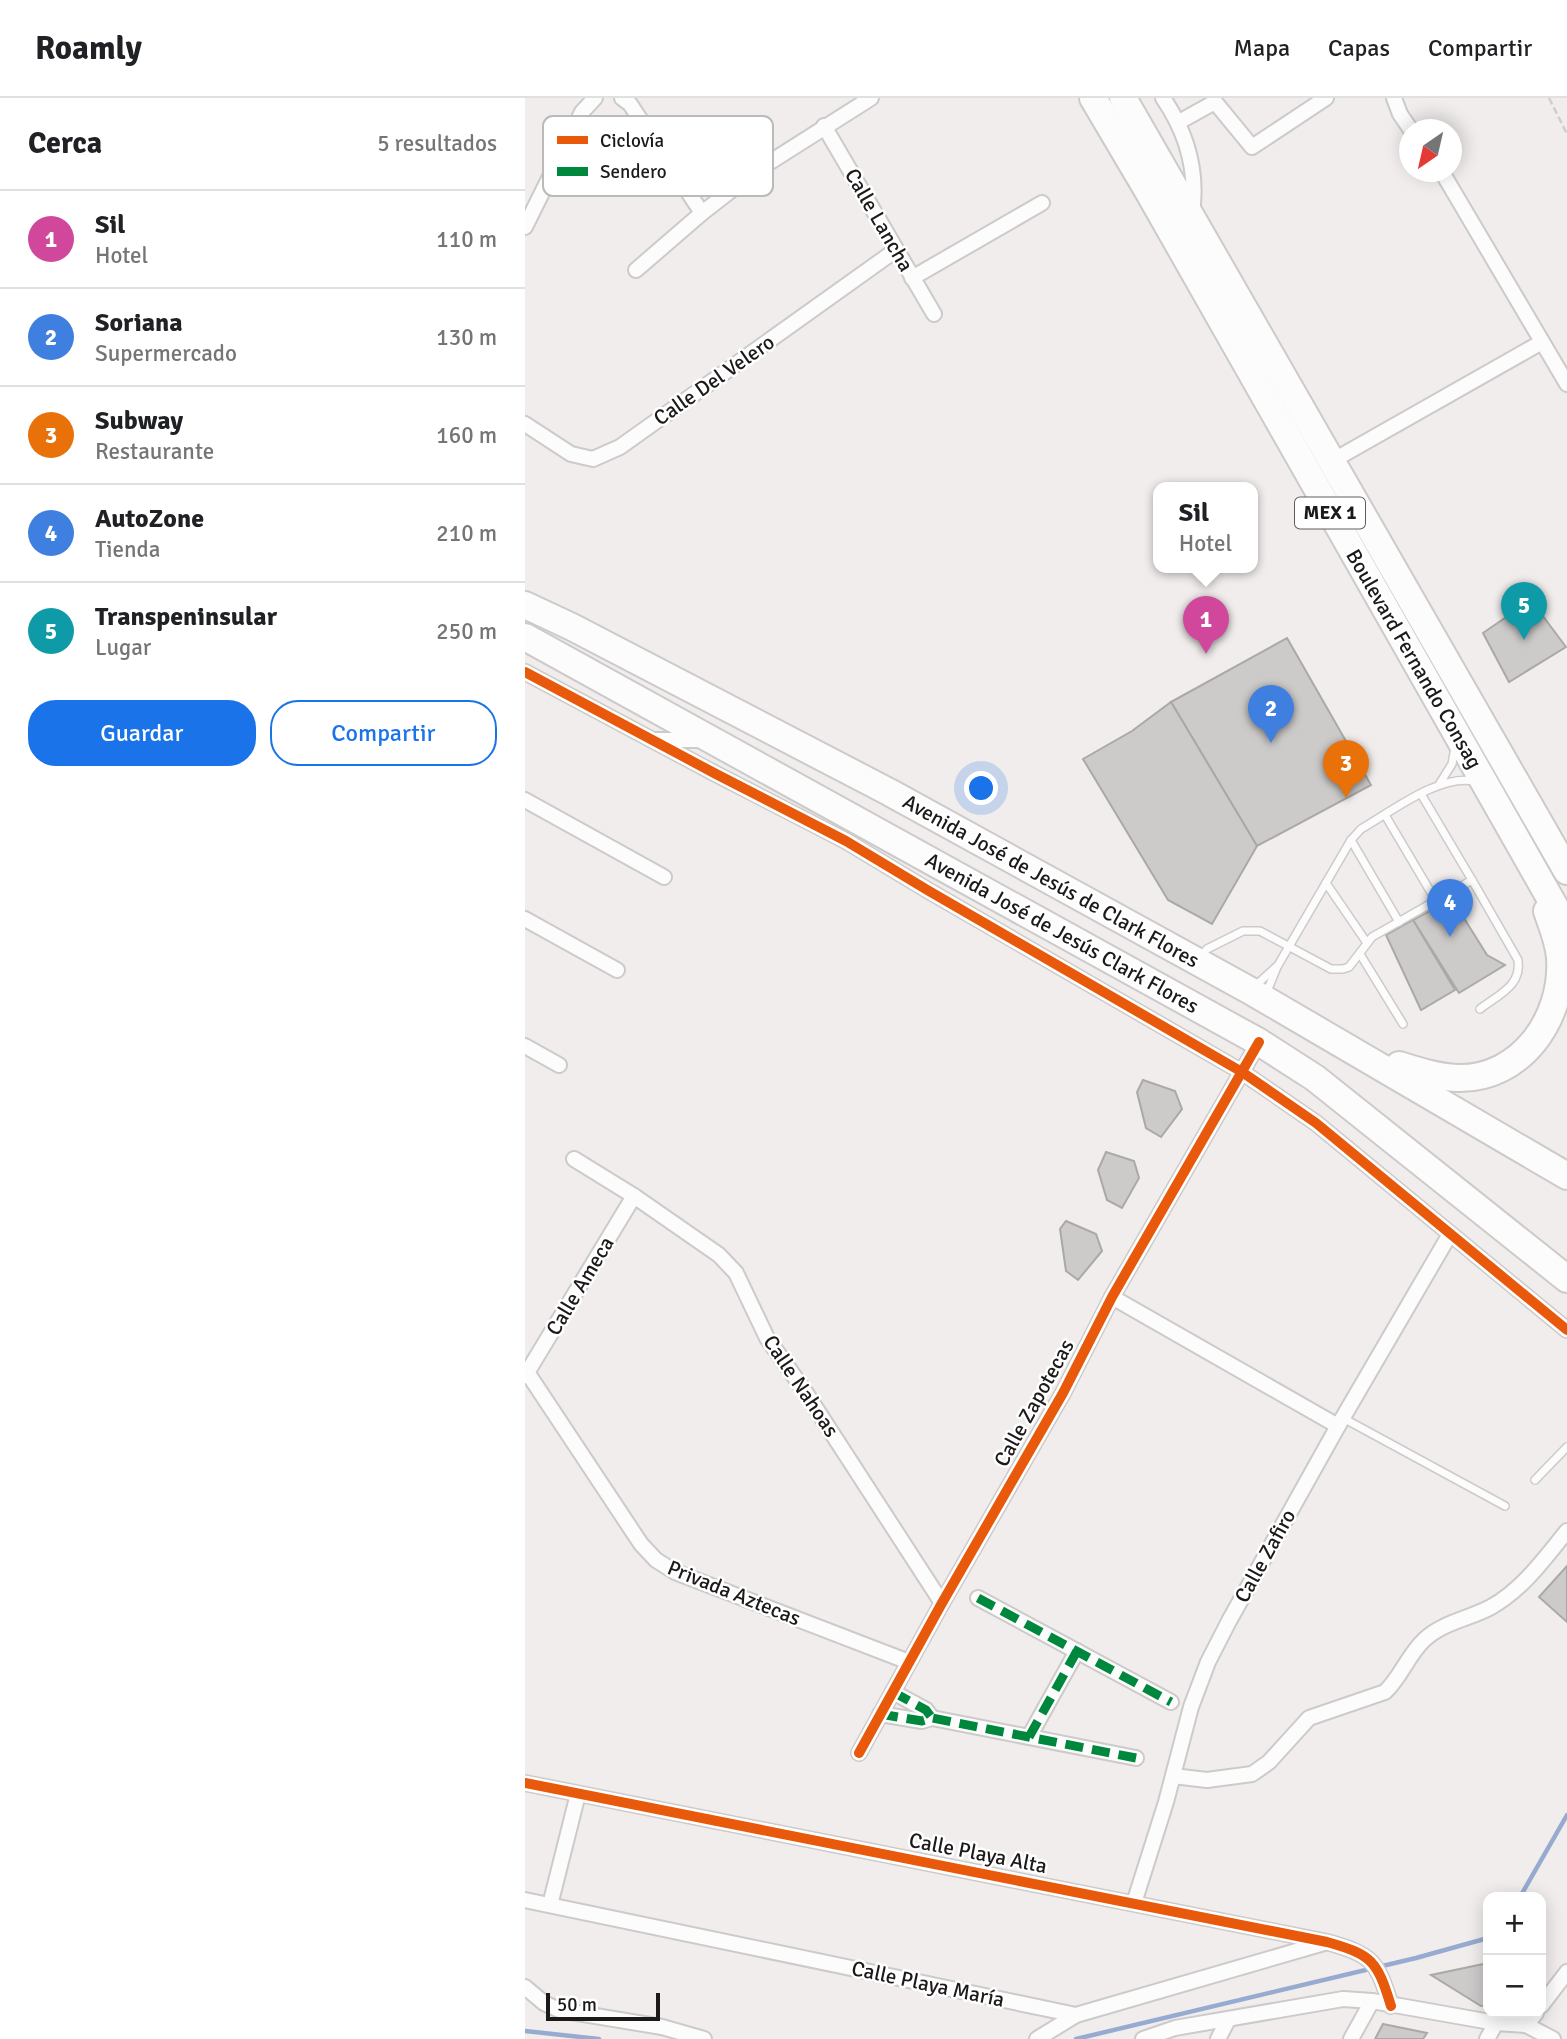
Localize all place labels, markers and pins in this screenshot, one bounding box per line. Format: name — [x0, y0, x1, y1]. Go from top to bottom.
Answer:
pin: 5 — [1501, 582, 1547, 640]
pin: 1 — [1183, 596, 1229, 654]
pin: 2 — [1248, 685, 1294, 743]
pin: 3 — [1323, 740, 1369, 798]
pin: 4 — [1427, 879, 1473, 937]

